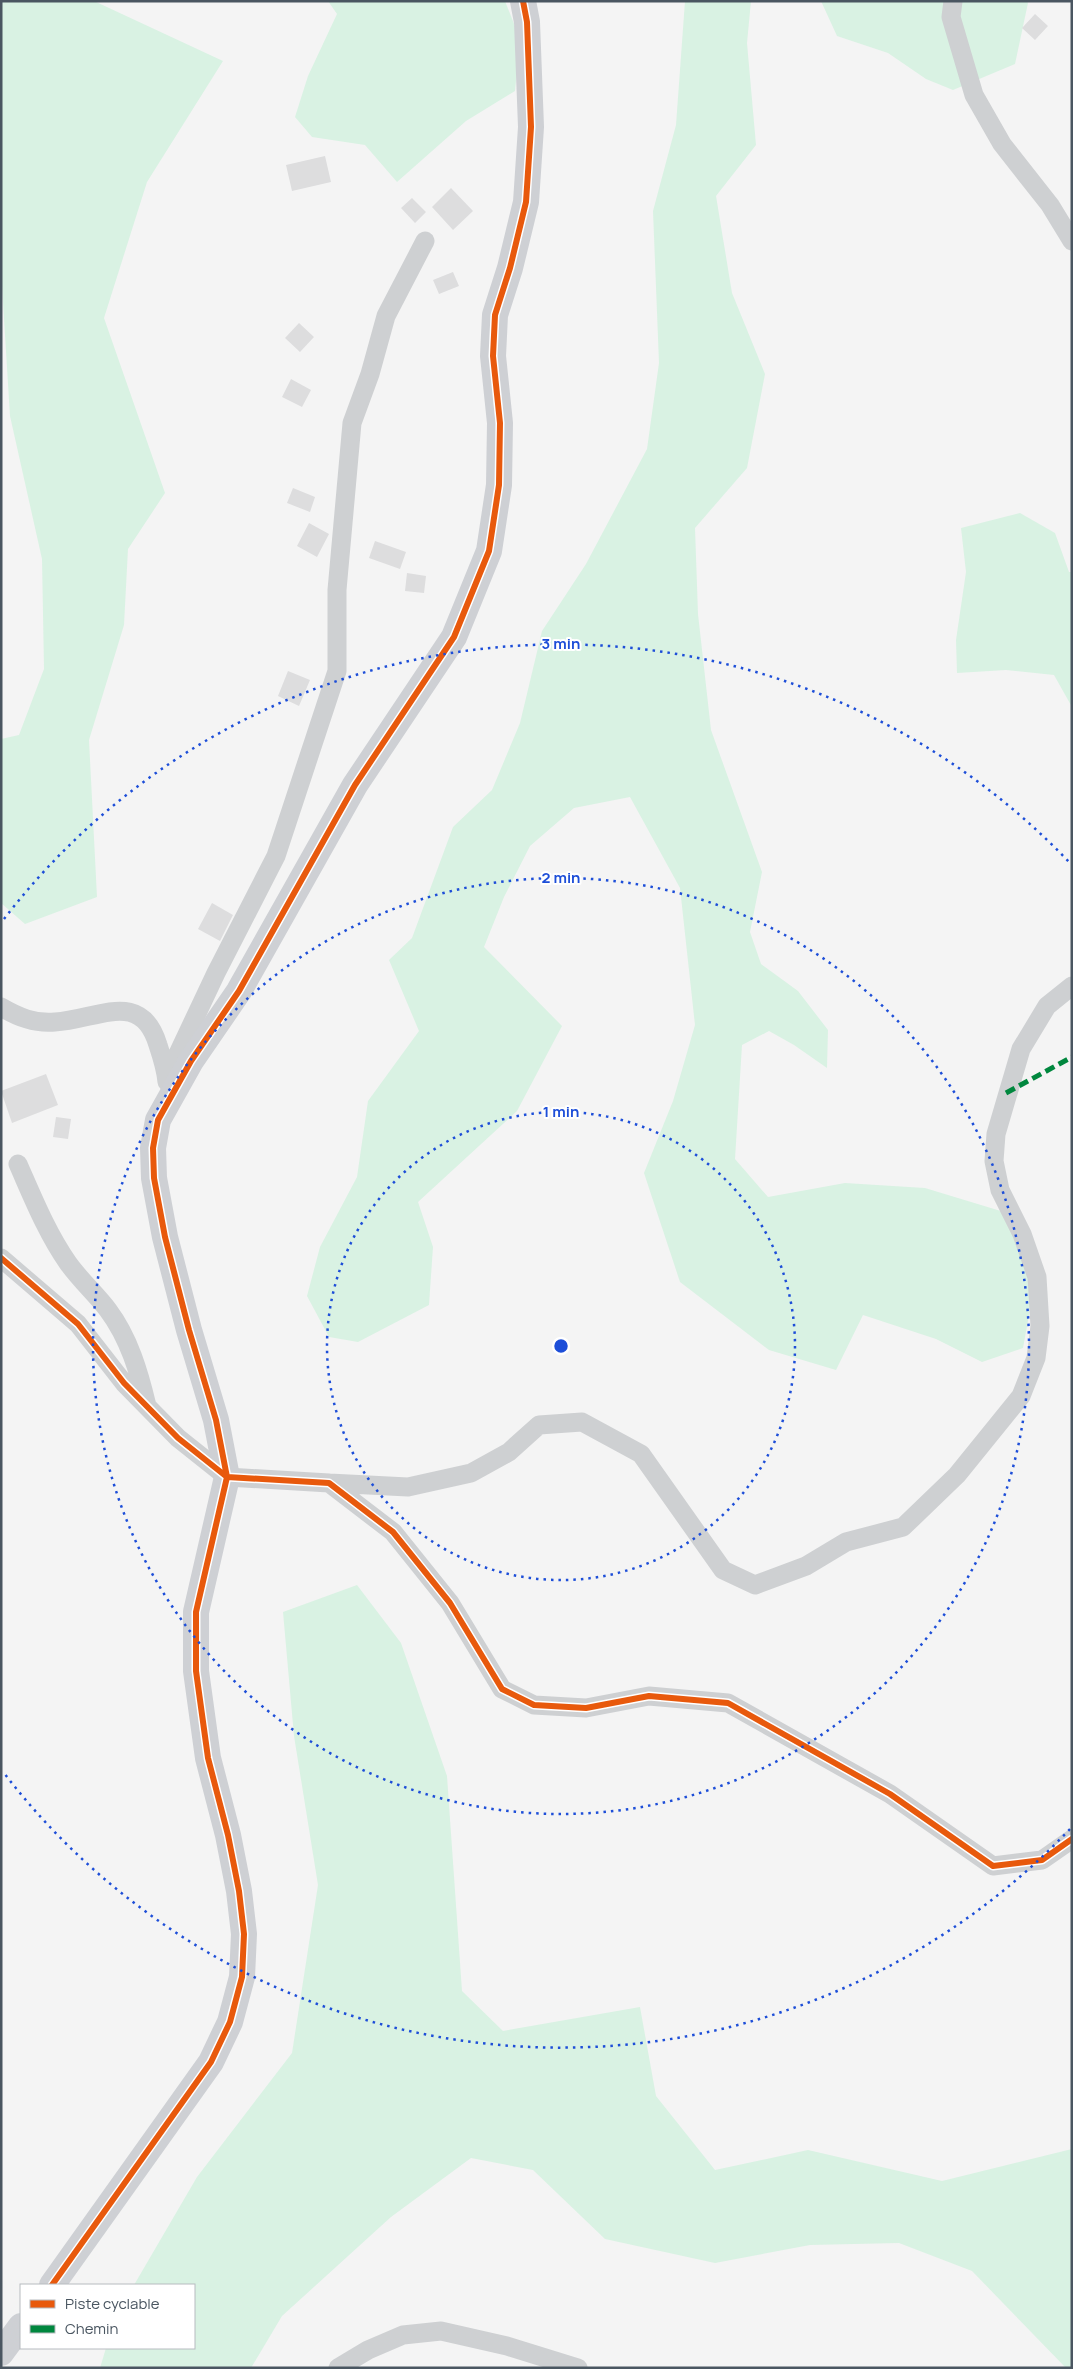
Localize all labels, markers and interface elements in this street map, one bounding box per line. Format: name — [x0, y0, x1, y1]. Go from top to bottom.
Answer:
text: 3 min — [542, 633, 580, 654]
text: 2 min — [541, 867, 581, 888]
text: 1 min — [543, 1101, 579, 1122]
centre of rings — [552, 1337, 570, 1355]
legend — [20, 2284, 195, 2349]
text: Piste cyclable — [65, 2293, 160, 2314]
text: Chemin — [65, 2318, 118, 2339]

